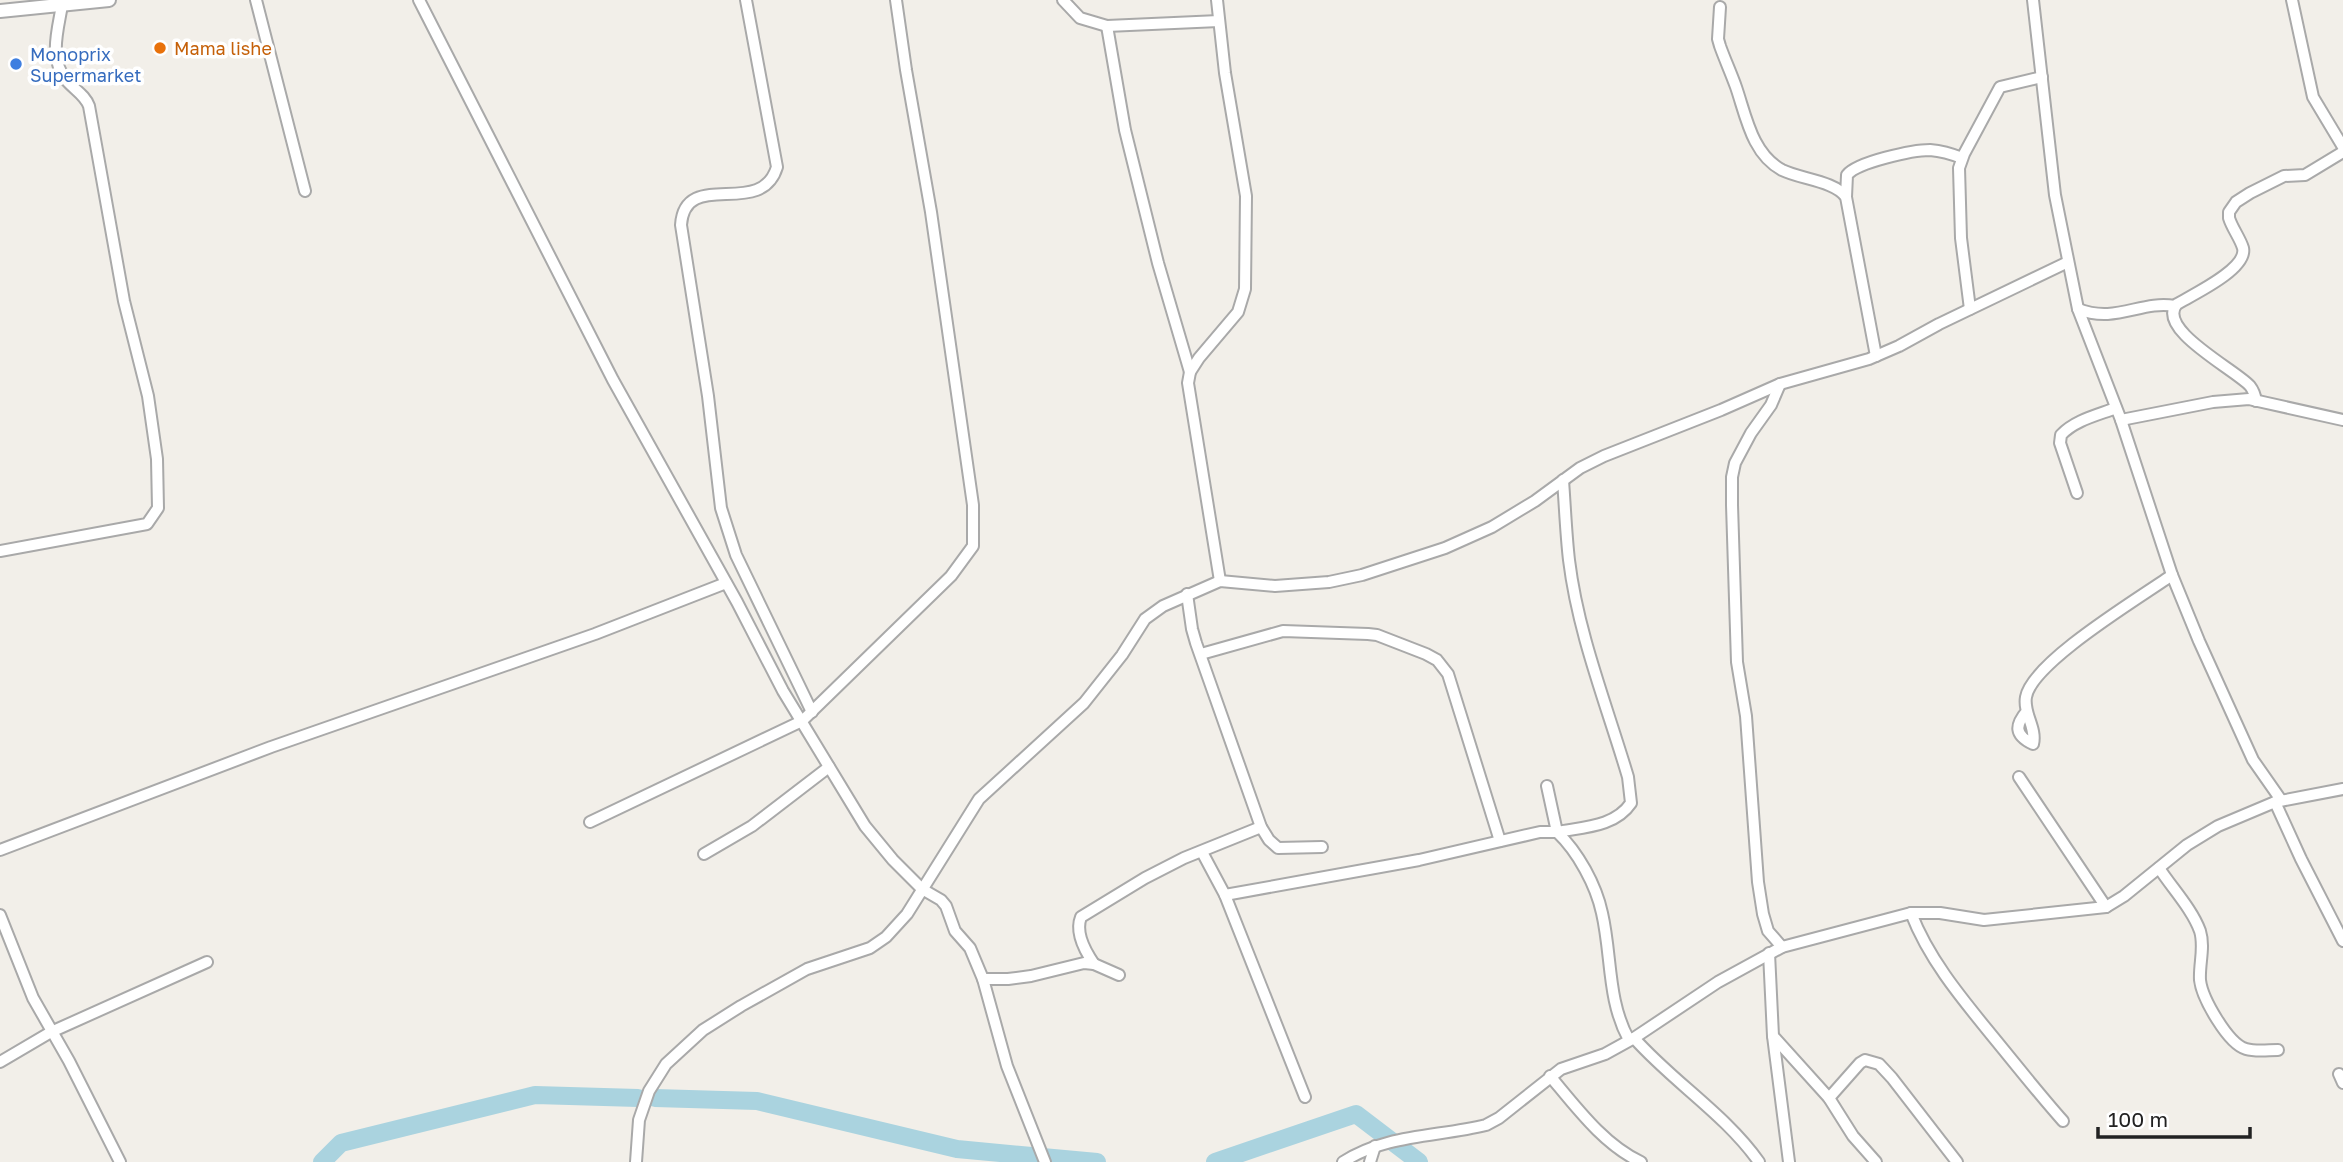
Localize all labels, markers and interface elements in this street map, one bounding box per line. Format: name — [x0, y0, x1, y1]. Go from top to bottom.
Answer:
place label: Mama lishe — [174, 37, 272, 59]
marker: Mama lishe — [152, 40, 168, 56]
place label: Monoprix Supermarket — [30, 43, 142, 86]
marker: Monoprix Supermarket — [8, 56, 24, 72]
scale bar — [2098, 1096, 2250, 1140]
text: 100 m — [2108, 1106, 2168, 1132]

